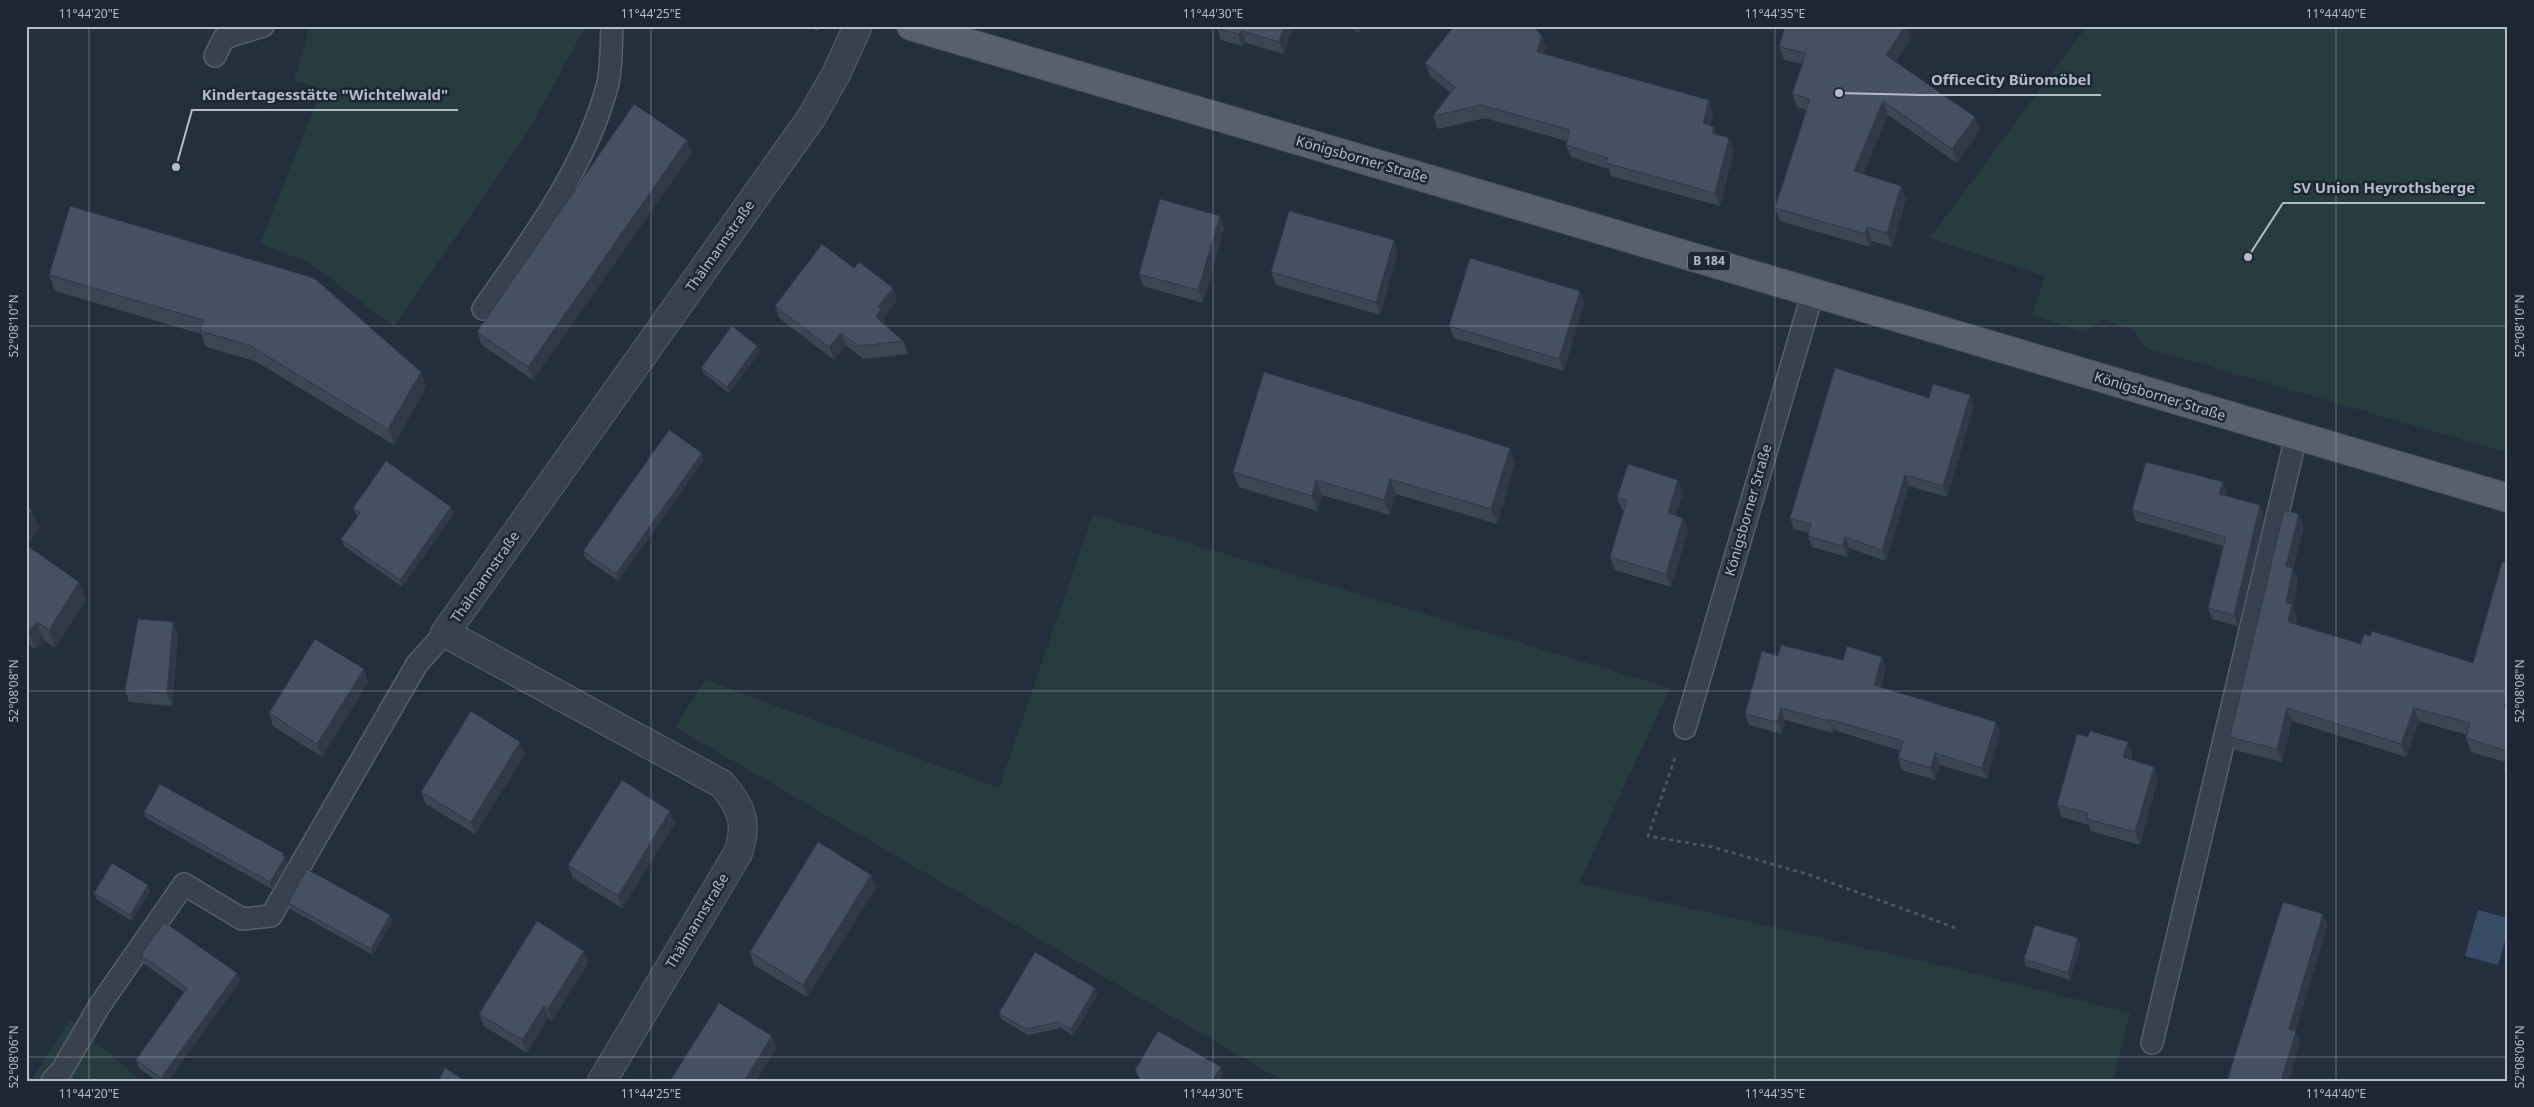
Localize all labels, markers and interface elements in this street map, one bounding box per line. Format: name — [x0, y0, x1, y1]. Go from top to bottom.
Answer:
text: 11°44'20"E — [59, 5, 119, 22]
text: 11°44'25"E — [621, 5, 681, 22]
text: 11°44'30"E — [1183, 5, 1243, 22]
text: 11°44'35"E — [1745, 5, 1805, 22]
text: 11°44'40"E — [2306, 5, 2366, 22]
callout: OfficeCity Büromöbel — [1921, 65, 2101, 95]
text: OfficeCity Büromöbel — [1931, 69, 2091, 89]
callout: Kindertagesstätte "Wichtelwald" — [192, 80, 458, 110]
text: Kindertagesstätte "Wichtelwald" — [202, 84, 448, 104]
street label: Königsborner Straße — [1294, 131, 1430, 186]
callout: SV Union Heyrothsberge — [2283, 173, 2485, 203]
text: SV Union Heyrothsberge — [2293, 177, 2475, 197]
street label: Thälmannstraße — [681, 196, 758, 295]
road number: B 184 — [1688, 252, 1730, 270]
text: 52°08'10"N — [5, 294, 22, 358]
text: 52°08'10"N — [2511, 294, 2528, 358]
street label: Königsborner Straße — [2092, 367, 2228, 425]
street label: Königsborner Straße — [1720, 442, 1775, 578]
street label: Thälmannstraße — [446, 527, 523, 626]
text: 52°08'08"N — [5, 659, 22, 723]
text: 52°08'08"N — [2511, 659, 2528, 723]
street label: Thälmannstraße — [661, 869, 733, 972]
text: 52°08'06"N — [5, 1025, 22, 1089]
text: 52°08'06"N — [2511, 1025, 2528, 1089]
text: 11°44'20"E — [59, 1085, 119, 1102]
text: 11°44'25"E — [621, 1085, 681, 1102]
text: 11°44'30"E — [1183, 1085, 1243, 1102]
text: 11°44'35"E — [1745, 1085, 1805, 1102]
text: 11°44'40"E — [2306, 1085, 2366, 1102]

